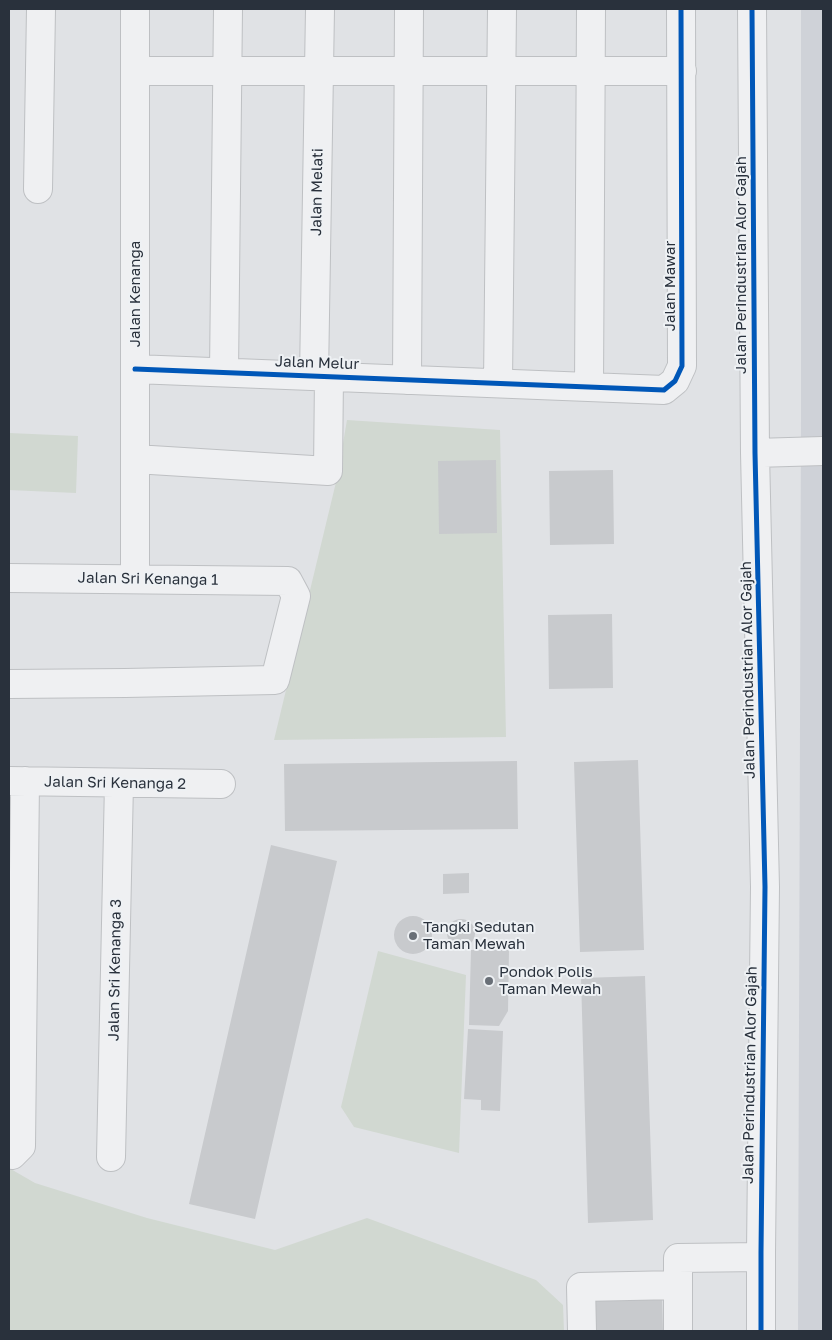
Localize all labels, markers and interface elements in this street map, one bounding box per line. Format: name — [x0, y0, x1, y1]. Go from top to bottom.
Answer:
street label: Jalan Melati — [307, 148, 327, 236]
street label: Jalan Perindustrian Alor Gajah — [732, 156, 750, 374]
street label: Jalan Kenanga — [126, 241, 144, 347]
street label: Jalan Mawar — [661, 241, 679, 331]
street label: Jalan Melur — [275, 353, 359, 373]
street label: Jalan Perindustrian Alor Gajah — [737, 561, 759, 779]
street label: Jalan Sri Kenanga 1 — [78, 569, 218, 589]
street label: Jalan Sri Kenanga 2 — [44, 773, 186, 793]
street label: Jalan Sri Kenanga 3 — [105, 899, 125, 1041]
place label: Tangki Sedutan Taman Mewah — [423, 918, 534, 953]
marker: Tangki Sedutan Taman Mewah — [407, 930, 419, 942]
place label: Pondok Polis Taman Mewah — [499, 963, 601, 998]
street label: Jalan Perindustrian Alor Gajah — [739, 966, 761, 1184]
marker: Pondok Polis Taman Mewah — [483, 975, 495, 987]

